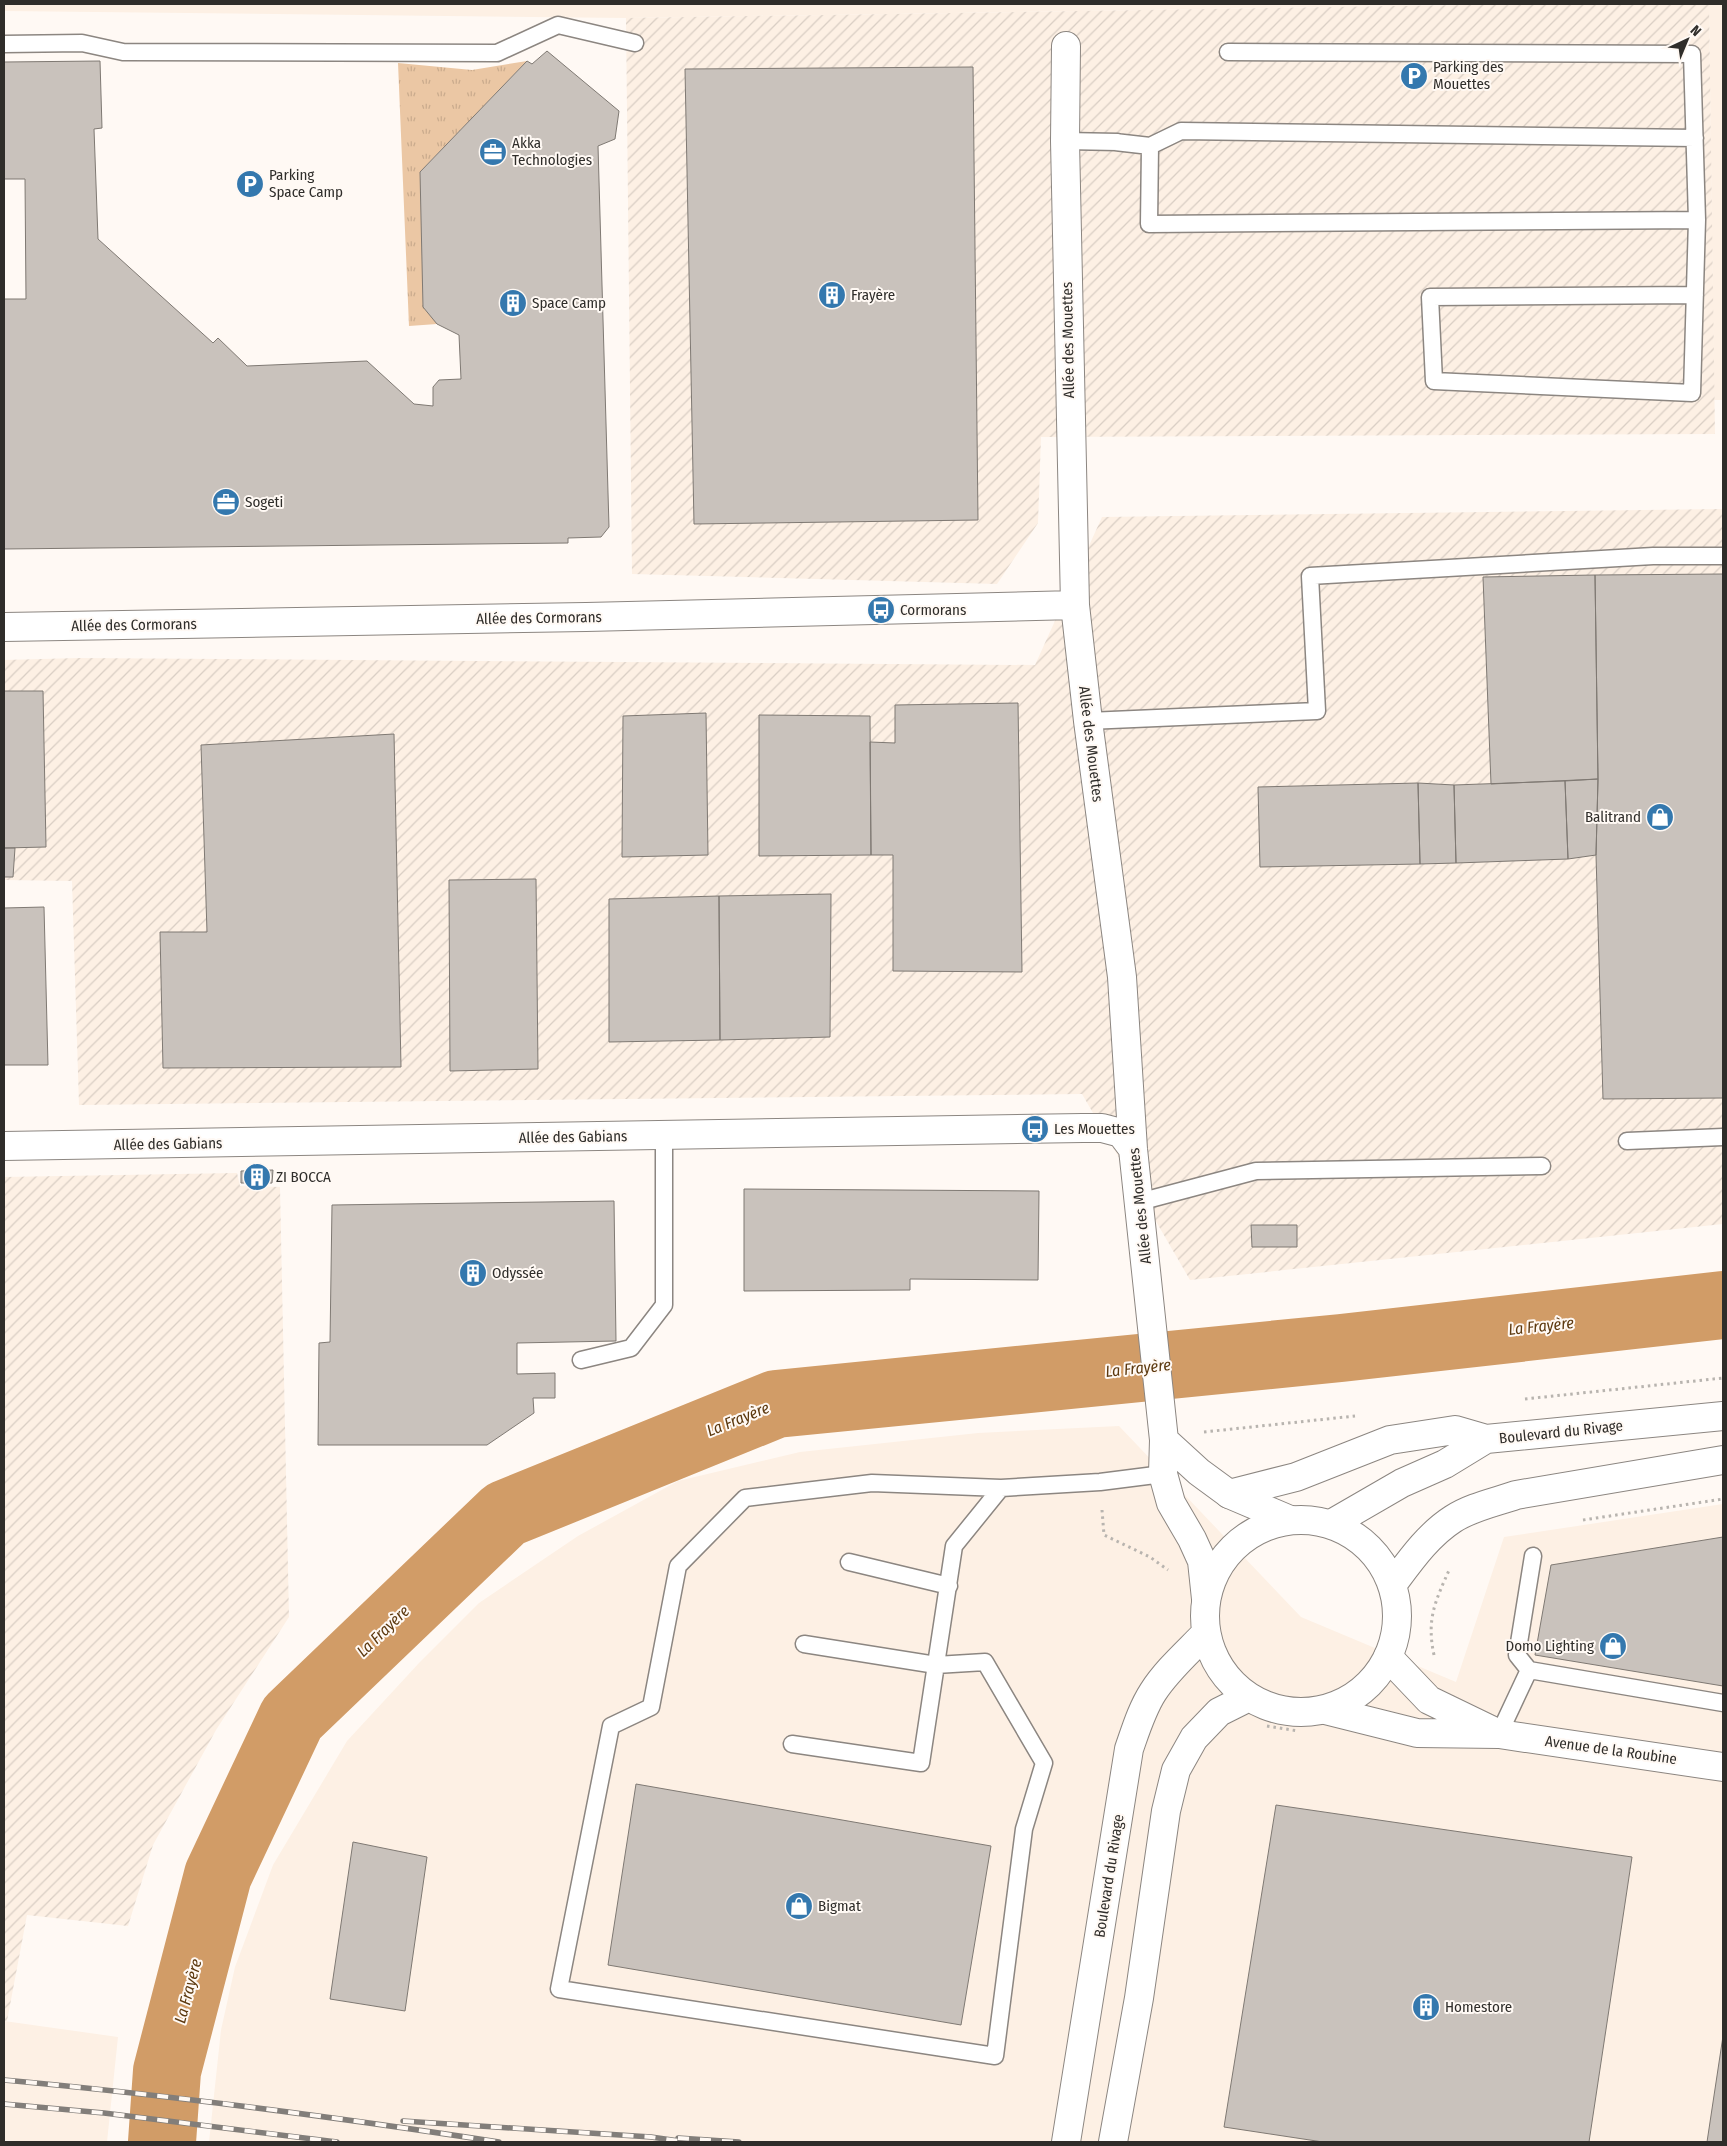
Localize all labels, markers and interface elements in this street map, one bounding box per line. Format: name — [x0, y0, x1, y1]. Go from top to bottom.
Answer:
north arrow — [1662, 15, 1712, 65]
text: N — [1687, 22, 1705, 40]
place label: Parking des Mouettes — [1433, 58, 1504, 93]
parking icon: Parking des Mouettes — [1399, 61, 1429, 91]
place label: Akka Technologies — [512, 134, 592, 169]
office icon: Akka Technologies — [478, 137, 508, 167]
place label: Parking Space Camp — [269, 166, 343, 201]
parking icon: Parking Space Camp — [235, 169, 265, 199]
building icon: Frayère — [817, 280, 847, 310]
street label: Allée des Mouettes — [1058, 282, 1078, 398]
place label: Frayère — [851, 286, 895, 304]
building icon: Space Camp — [498, 288, 528, 318]
place label: Space Camp — [532, 294, 606, 312]
office icon: Sogeti — [211, 487, 241, 517]
place label: Sogeti — [245, 493, 283, 511]
bus stop icon: Cormorans — [866, 595, 896, 625]
place label: Cormorans — [900, 601, 966, 619]
street label: Allée des Cormorans — [476, 608, 602, 628]
street label: Allée des Cormorans — [71, 615, 197, 635]
street label: Allée des Mouettes — [1075, 685, 1107, 803]
shop icon: Balitrand — [1645, 802, 1675, 832]
place label: Balitrand — [1585, 808, 1641, 826]
bus stop icon: Les Mouettes — [1020, 1114, 1050, 1144]
place label: Les Mouettes — [1054, 1120, 1135, 1138]
street label: Allée des Gabians — [518, 1127, 628, 1147]
street label: Allée des Gabians — [113, 1134, 223, 1154]
street label: Allée des Mouettes — [1125, 1147, 1155, 1265]
building icon: ZI BOCCA — [242, 1162, 272, 1192]
place label: ZI BOCCA — [276, 1168, 331, 1186]
building icon: Odyssée — [458, 1258, 488, 1288]
place label: Odyssée — [492, 1264, 544, 1282]
water label: La Frayère — [1507, 1313, 1575, 1339]
water label: La Frayère — [1104, 1355, 1172, 1381]
water label: La Frayère — [704, 1398, 772, 1440]
street label: Boulevard du Rivage — [1498, 1417, 1624, 1447]
water label: La Frayère — [353, 1601, 414, 1661]
shop icon: Domo Lighting — [1598, 1631, 1628, 1661]
place label: Domo Lighting — [1505, 1637, 1594, 1655]
street label: Avenue de la Roubine — [1544, 1732, 1678, 1768]
street label: Boulevard du Rivage — [1090, 1813, 1128, 1939]
shop icon: Bigmat — [784, 1891, 814, 1921]
place label: Bigmat — [818, 1897, 861, 1915]
water label: La Frayère — [170, 1956, 206, 2025]
building icon: Homestore — [1411, 1992, 1441, 2022]
place label: Homestore — [1445, 1998, 1512, 2016]

